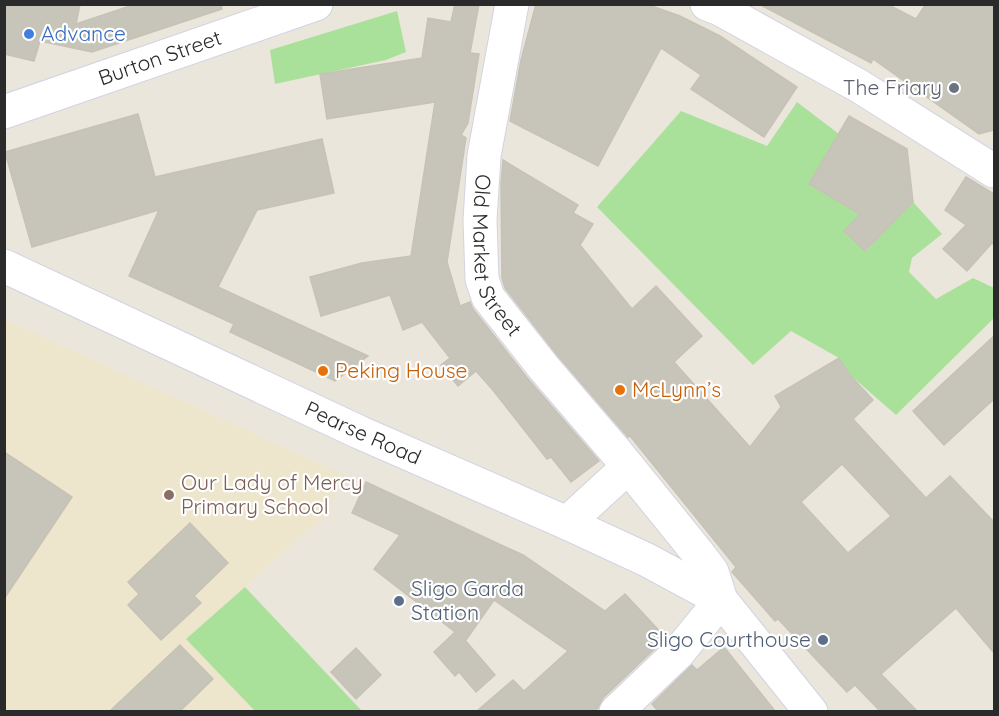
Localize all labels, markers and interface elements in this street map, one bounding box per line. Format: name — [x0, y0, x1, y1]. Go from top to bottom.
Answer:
place label: Advance — [41, 20, 126, 46]
street label: Burton Street — [95, 24, 225, 90]
marker: Advance — [22, 27, 36, 41]
place label: The Friary — [843, 74, 942, 100]
marker: The Friary — [947, 81, 961, 95]
street label: Old Market Street — [468, 173, 528, 341]
place label: Peking House — [335, 357, 467, 383]
marker: Peking House — [316, 364, 330, 378]
place label: McLynn’s — [632, 376, 721, 402]
marker: McLynn’s — [613, 383, 627, 397]
street label: Pearse Road — [301, 395, 425, 470]
place label: Our Lady of Mercy Primary School — [181, 469, 363, 519]
marker: Our Lady of Mercy Primary School — [162, 488, 176, 502]
place label: Sligo Garda Station — [411, 575, 524, 625]
marker: Sligo Garda Station — [392, 594, 406, 608]
place label: Sligo Courthouse — [647, 626, 811, 652]
marker: Sligo Courthouse — [816, 633, 830, 647]

